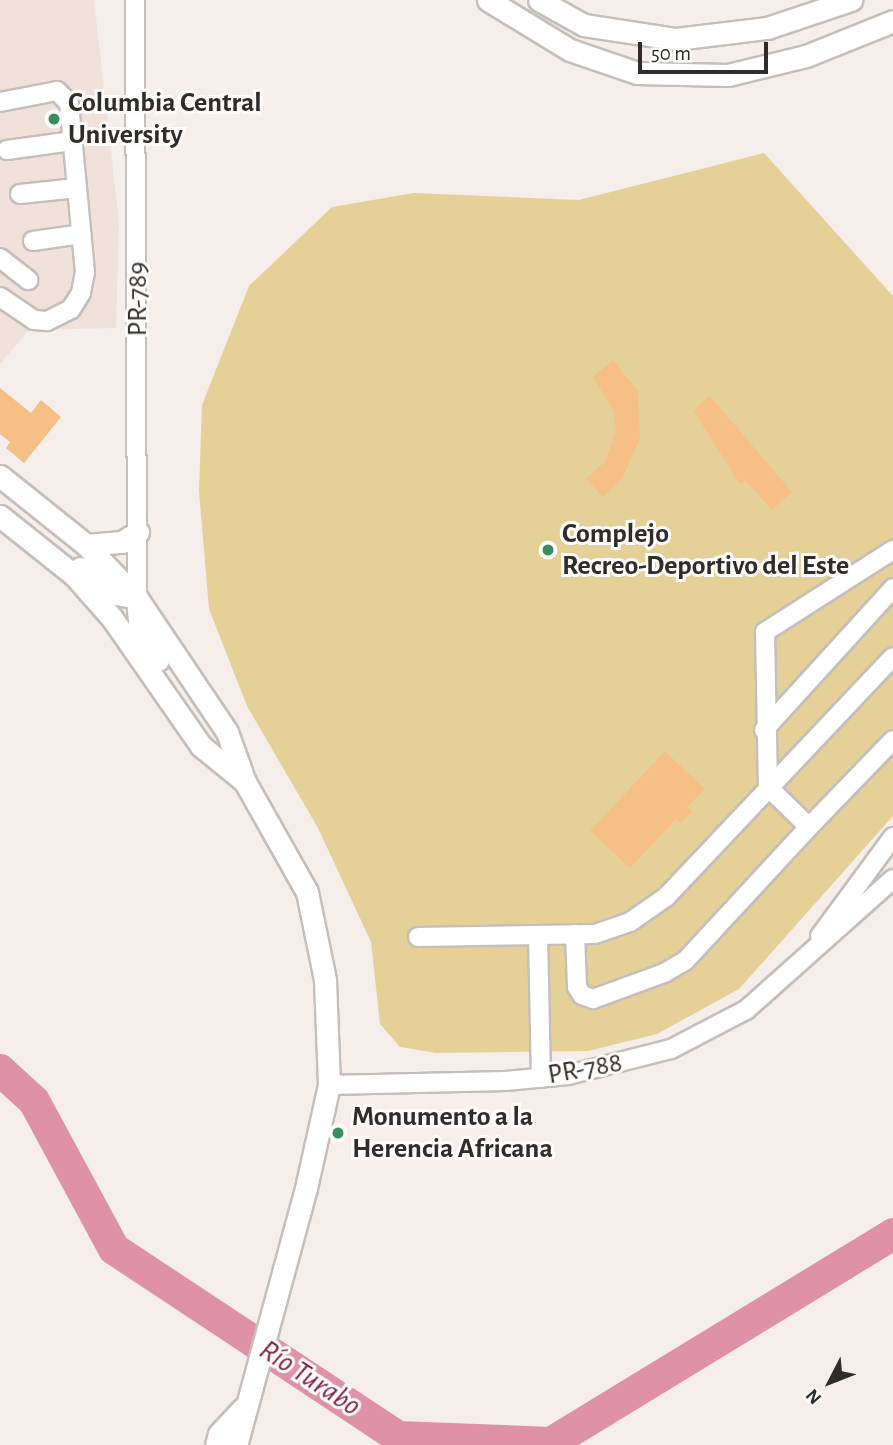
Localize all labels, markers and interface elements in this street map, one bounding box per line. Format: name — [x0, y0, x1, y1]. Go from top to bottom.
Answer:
scale bar — [641, 28, 770, 72]
text: 50 m — [651, 43, 691, 64]
place label: Columbia Central University — [68, 86, 262, 152]
marker: Columbia Central University — [46, 111, 62, 127]
street label: PR-789 — [121, 262, 155, 336]
place label: Complejo Recreo-Deportivo del Este — [562, 517, 849, 583]
marker: Complejo Recreo-Deportivo del Este — [540, 542, 556, 558]
street label: PR-788 — [545, 1046, 625, 1092]
place label: Monumento a la Herencia Africana — [352, 1100, 553, 1166]
marker: Monumento a la Herencia Africana — [330, 1125, 346, 1141]
water label: Río Turabo — [253, 1332, 367, 1424]
north arrow — [795, 1347, 865, 1417]
text: N — [803, 1385, 826, 1408]

